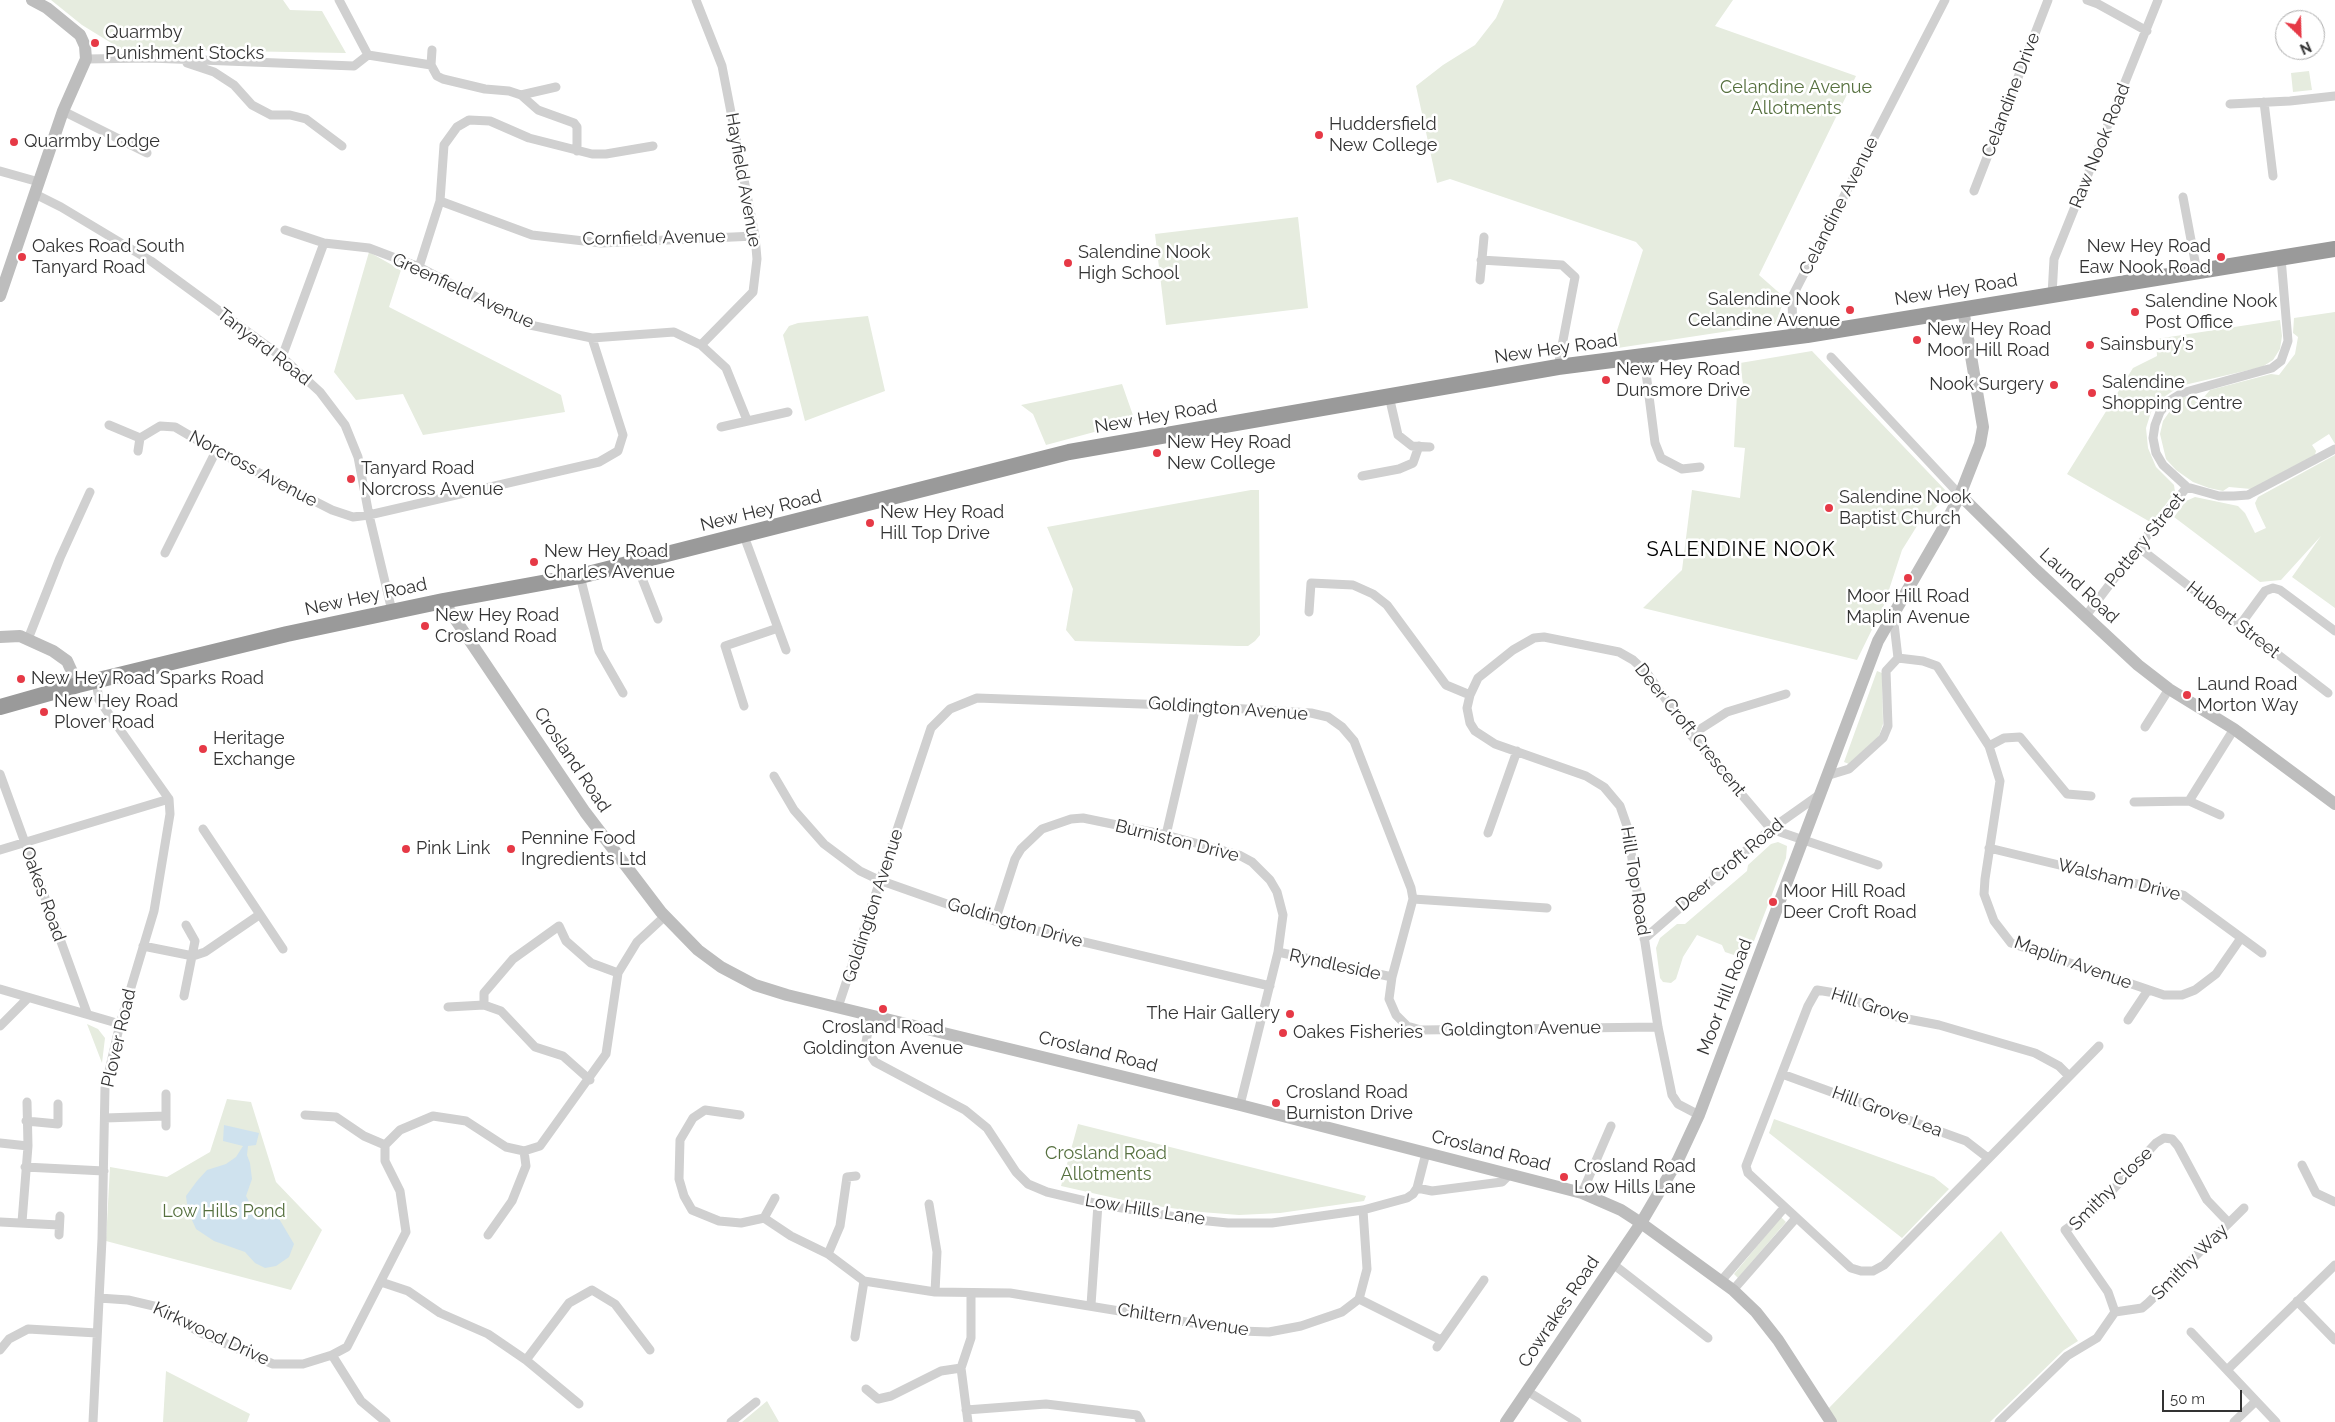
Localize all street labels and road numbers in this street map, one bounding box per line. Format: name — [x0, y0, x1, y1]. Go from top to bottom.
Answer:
street label: Celandine Drive — [1977, 30, 2045, 160]
street label: Raw Nook Road — [2065, 80, 2135, 212]
street label: Hayfield Avenue — [721, 111, 765, 249]
street label: Celandine Avenue — [1795, 133, 1883, 279]
street label: Cornfield Avenue — [582, 226, 726, 250]
street label: Greenfield Avenue — [389, 249, 537, 333]
street label: New Hey Road — [1893, 270, 2019, 310]
street label: Tanyard Road — [213, 304, 315, 390]
street label: New Hey Road — [1493, 330, 1619, 368]
street label: New Hey Road — [1093, 396, 1219, 438]
street label: Norcross Avenue — [185, 426, 321, 512]
street label: New Hey Road — [698, 485, 824, 537]
street label: Pottery Street — [2101, 489, 2189, 591]
street label: Laund Road — [2035, 544, 2123, 628]
street label: New Hey Road — [303, 574, 429, 620]
street label: Hubert Street — [2182, 577, 2284, 663]
street label: Deer Croft Crescent — [1630, 659, 1750, 801]
street label: Goldington Avenue — [1147, 693, 1309, 725]
street label: Crosland Road — [529, 703, 615, 817]
street label: Deer Croft Road — [1672, 814, 1788, 916]
street label: Burniston Drive — [1113, 815, 1241, 867]
street label: Hill Top Road — [1616, 825, 1654, 937]
street label: Goldington Avenue — [838, 827, 908, 985]
street label: Oakes Road — [16, 844, 70, 944]
street label: Walsham Drive — [2055, 854, 2183, 906]
street label: Goldington Drive — [945, 893, 1085, 953]
street label: Maplin Avenue — [2011, 932, 2135, 994]
street label: Moor Hill Road — [1693, 936, 1757, 1058]
street label: Ryndleside — [1287, 945, 1383, 985]
street label: Hill Grove — [1828, 983, 1912, 1029]
street label: Plover Road — [97, 987, 141, 1089]
street label: Goldington Avenue — [1441, 1017, 1601, 1041]
street label: Crosland Road — [1036, 1027, 1160, 1077]
street label: Hill Grove Lea — [1829, 1082, 1945, 1142]
street label: Crosland Road — [1429, 1126, 1553, 1176]
street label: Smithy Close — [2065, 1143, 2157, 1235]
street label: Low Hills Lane — [1083, 1190, 1207, 1230]
street label: Smithy Way — [2147, 1219, 2233, 1305]
street label: Cowrakes Road — [1514, 1252, 1604, 1372]
street label: Kirkwood Drive — [149, 1298, 273, 1370]
street label: Chiltern Avenue — [1116, 1299, 1250, 1341]

